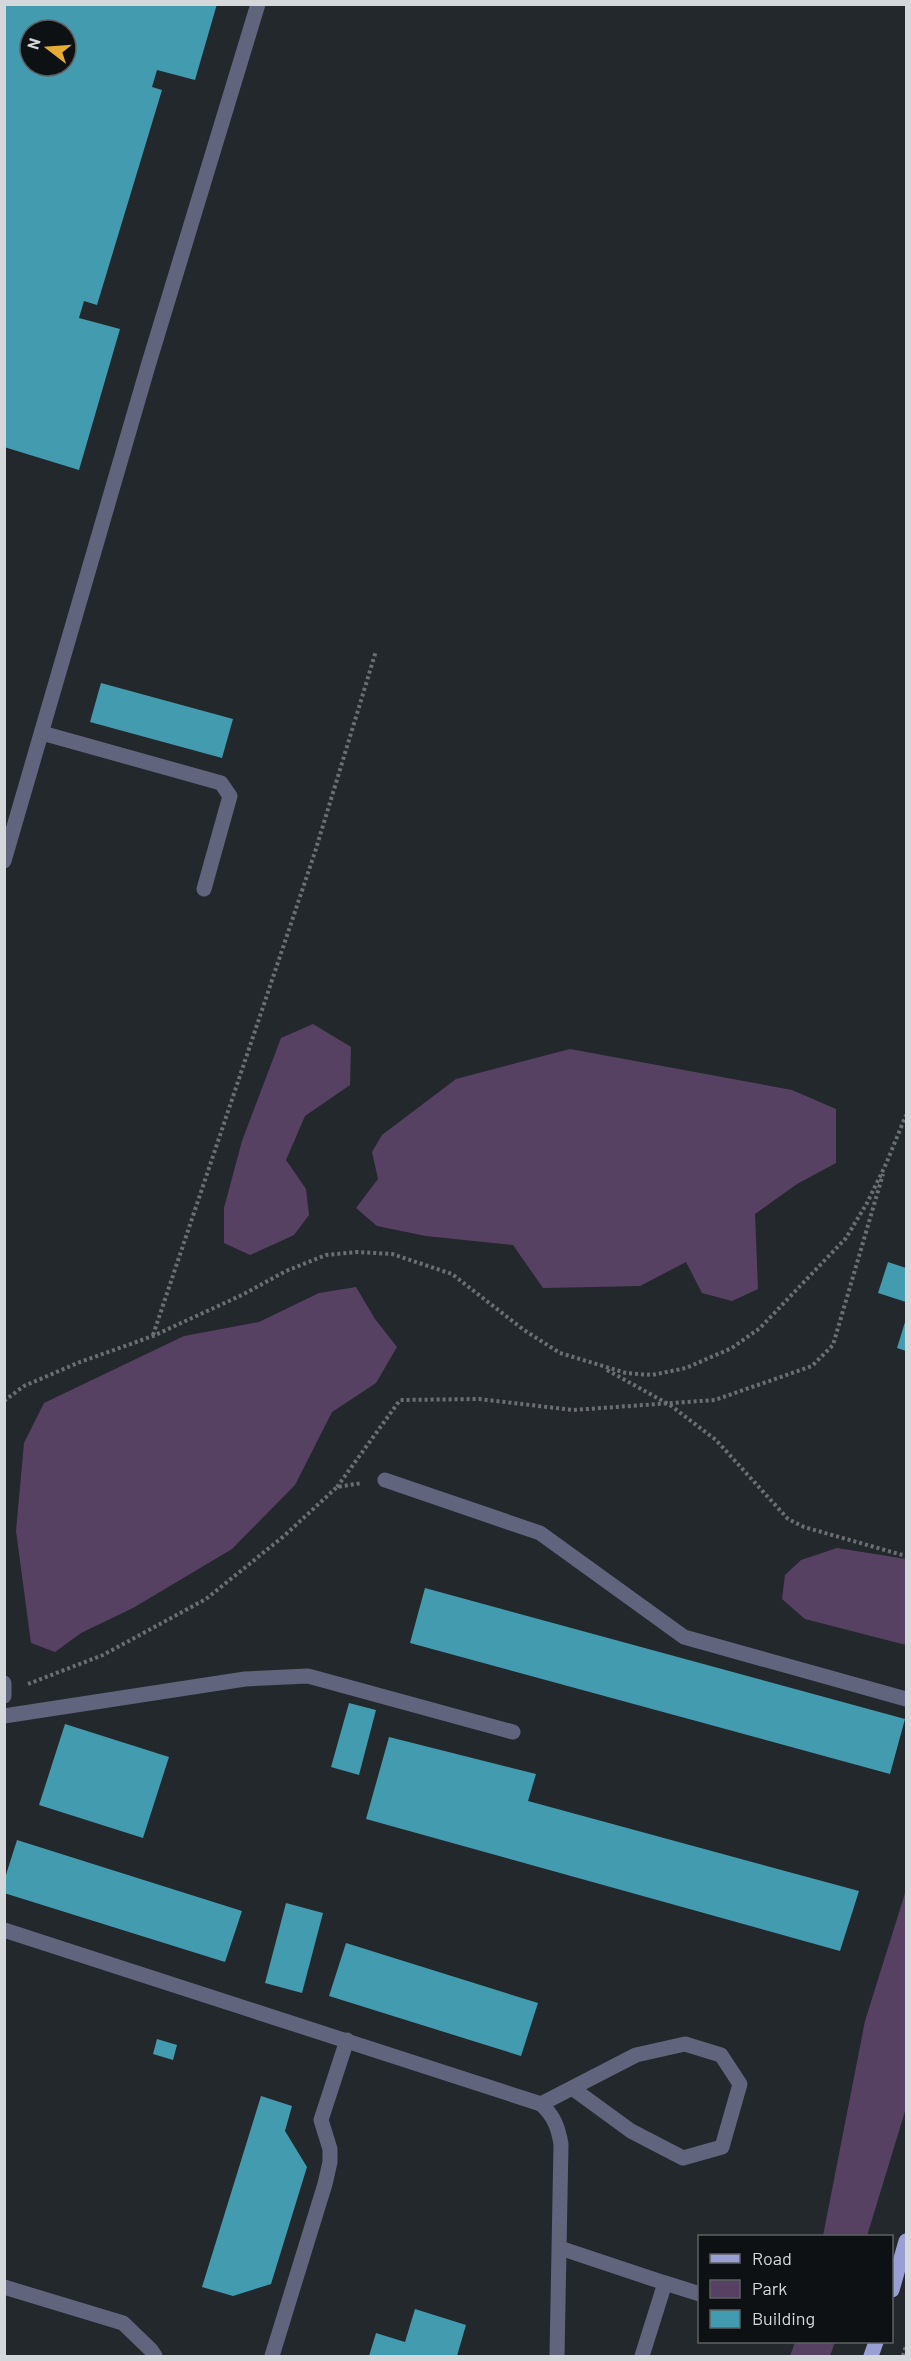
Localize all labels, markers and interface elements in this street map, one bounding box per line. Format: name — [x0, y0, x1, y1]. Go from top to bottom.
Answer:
north arrow — [18, 18, 78, 78]
text: N — [23, 36, 44, 51]
legend — [698, 2235, 893, 2343]
text: Road — [752, 2247, 792, 2269]
text: Park — [752, 2277, 787, 2299]
text: Building — [752, 2307, 815, 2329]

